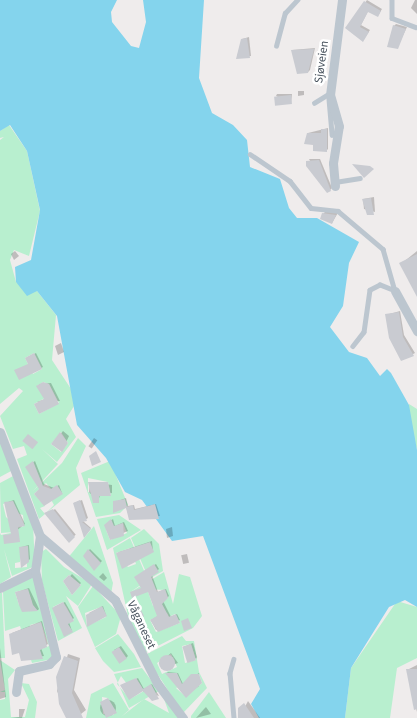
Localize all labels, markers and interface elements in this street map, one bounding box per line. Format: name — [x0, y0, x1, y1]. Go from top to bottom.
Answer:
street label: Sjøveien — [312, 40, 332, 84]
street label: Våganeset — [124, 599, 158, 651]

